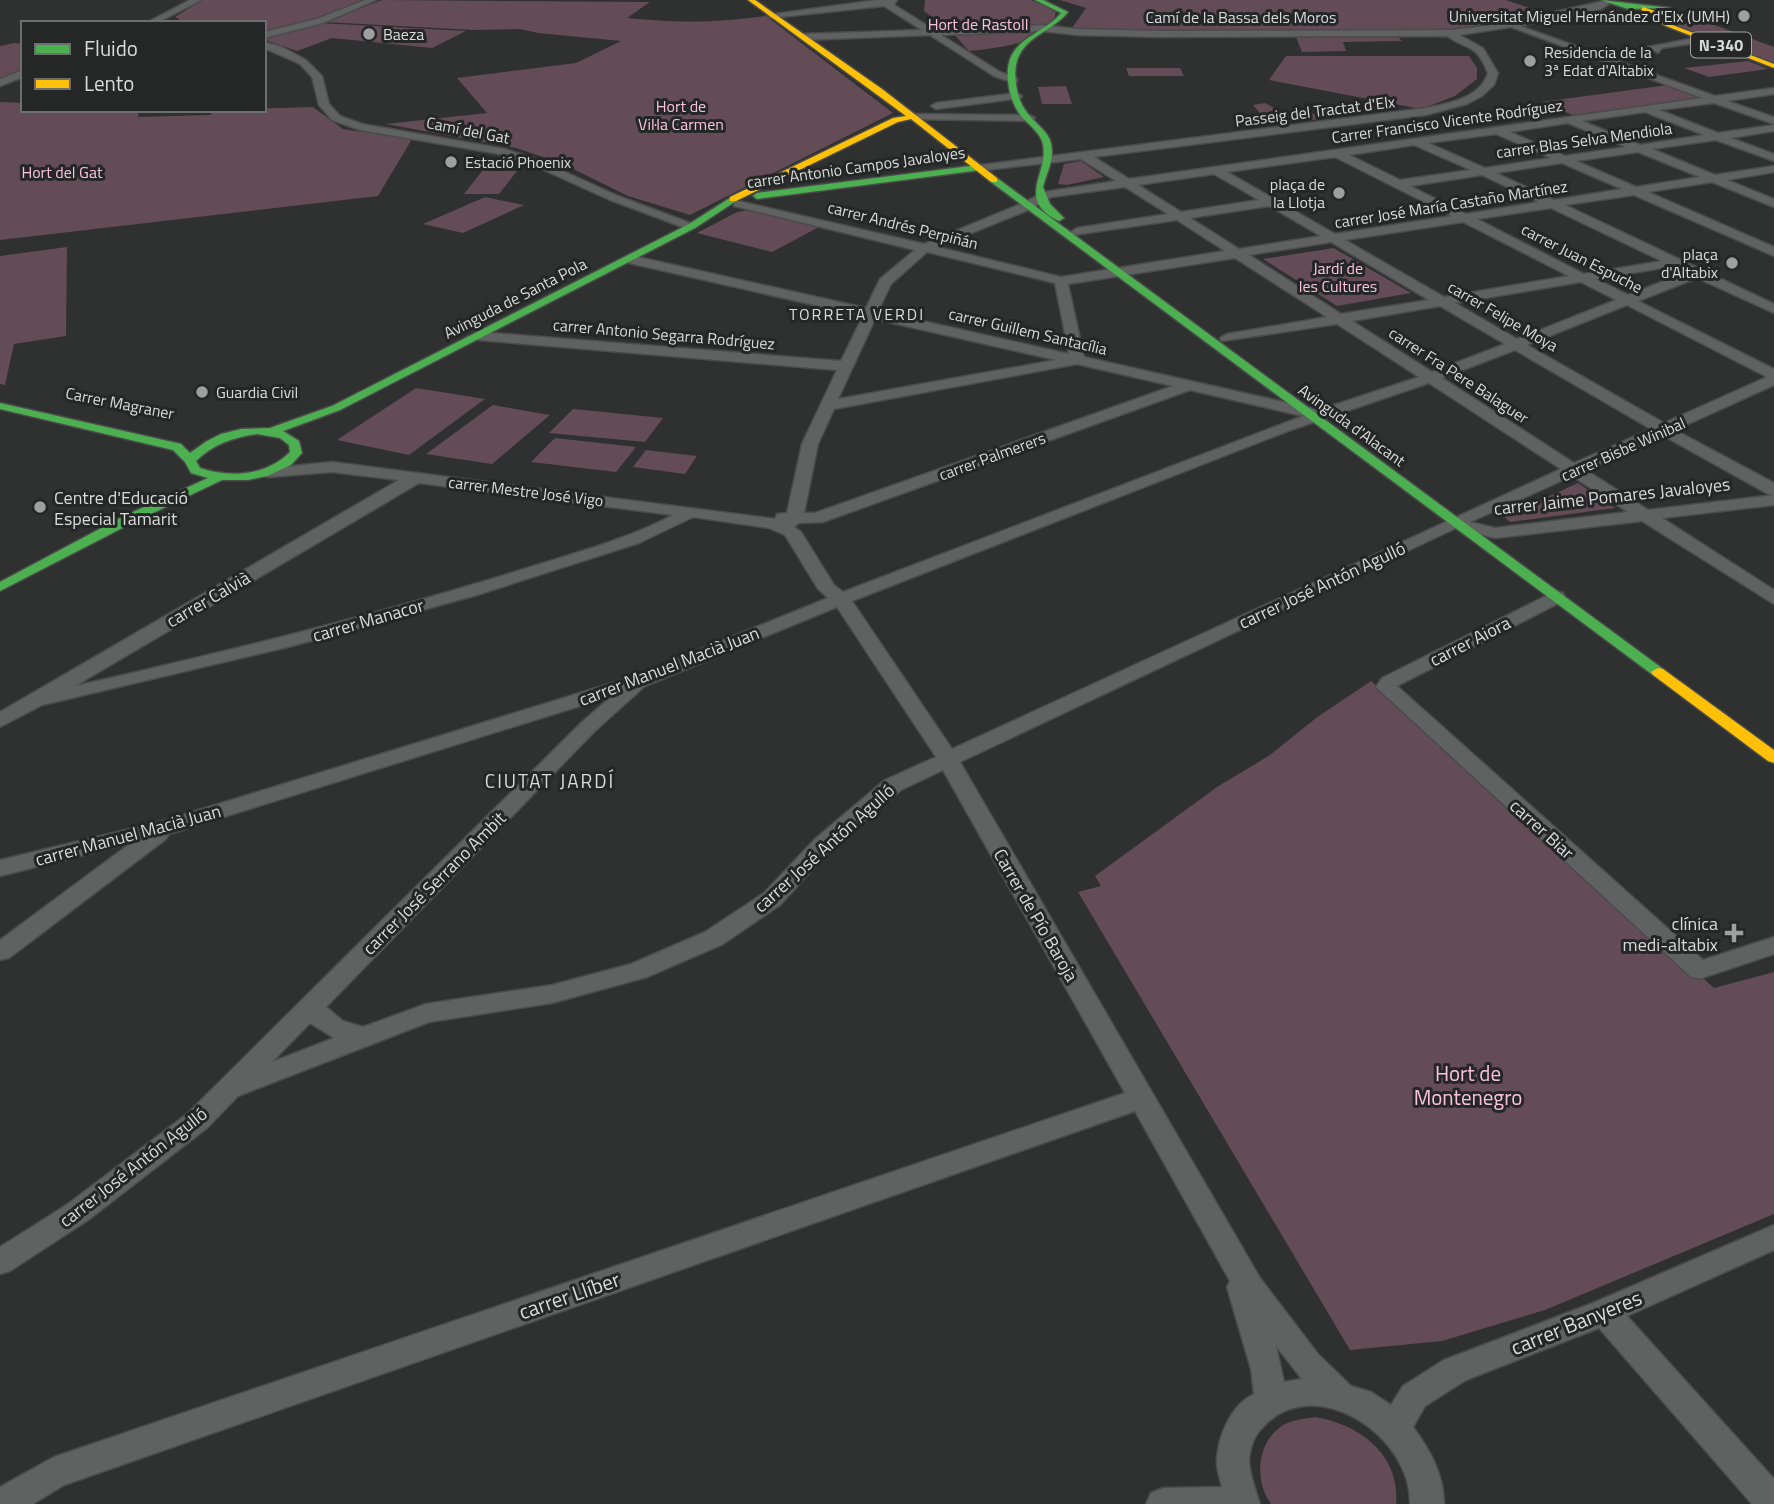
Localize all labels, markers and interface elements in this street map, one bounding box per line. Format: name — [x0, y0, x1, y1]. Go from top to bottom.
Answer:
place label: Universitat Miguel Hernández d'Elx (UMH) — [1449, 4, 1730, 28]
street label: Camí de la Bassa dels Moros — [1146, 5, 1336, 29]
marker: Universitat Miguel Hernández d'Elx (UMH) — [1736, 8, 1752, 24]
park label: Hort de Rastoll — [928, 12, 1028, 36]
legend — [21, 21, 266, 112]
place label: Baeza — [383, 22, 424, 46]
marker: Baeza — [361, 26, 377, 42]
text: Fluido — [84, 32, 138, 64]
road number: N-340 — [1691, 32, 1751, 58]
place label: Residencia de la 3ª Edat d'Altabix — [1544, 40, 1654, 82]
marker: Residencia de la 3ª Edat d'Altabix — [1522, 53, 1538, 69]
text: Lento — [84, 67, 134, 99]
street label: Passeig del Tractat d'Elx — [1233, 89, 1397, 133]
street label: Carrer Francisco Vicente Rodríguez — [1330, 93, 1564, 149]
park label: Hort de Vil·la Carmen — [638, 94, 724, 136]
street label: Camí del Gat — [424, 110, 512, 150]
street label: carrer Blas Selva Mendiola — [1495, 116, 1673, 164]
street label: carrer Antonio Campos Javaloyes — [745, 140, 967, 194]
place label: Estació Phoenix — [465, 150, 571, 174]
marker: Estació Phoenix — [443, 154, 459, 170]
park label: Hort del Gat — [21, 160, 103, 184]
place label: plaça de la Llotja — [1270, 172, 1325, 214]
street label: carrer José María Castaño Martínez — [1333, 174, 1569, 234]
marker: plaça de la Llotja — [1331, 185, 1347, 201]
street label: carrer Andrés Perpiñán — [825, 195, 981, 255]
street label: carrer Juan Espuche — [1517, 217, 1647, 299]
place label: plaça d'Altabix — [1661, 242, 1718, 284]
street label: Avinguda de Santa Pola — [439, 251, 591, 345]
marker: plaça d'Altabix — [1724, 255, 1740, 271]
park label: Jardí de les Cultures — [1299, 256, 1377, 298]
street label: carrer Felipe Moya — [1443, 275, 1563, 357]
street label: carrer Guillem Santacília — [946, 301, 1110, 361]
district label: TORRETA VERDI — [789, 302, 925, 326]
street label: carrer Antonio Segarra Rodríguez — [552, 312, 776, 356]
street label: carrer Fra Pere Balaguer — [1384, 321, 1534, 430]
street label: Avinguda d'Alacant — [1293, 378, 1411, 472]
place label: Guardia Civil — [216, 380, 298, 404]
street label: Carrer Magraner — [64, 381, 177, 425]
marker: Guardia Civil — [194, 384, 210, 400]
street label: carrer Bisbe Winibal — [1557, 411, 1689, 487]
street label: carrer Palmerers — [935, 426, 1049, 486]
street label: carrer Mestre José Vigo — [447, 470, 605, 512]
street label: carrer Jaime Pomares Javaloyes — [1493, 470, 1731, 522]
place label: Centre d'Educació Especial Tamarit — [54, 484, 188, 532]
marker: Centre d'Educació Especial Tamarit — [32, 499, 48, 515]
street label: carrer José Antón Agulló — [1234, 534, 1410, 636]
street label: carrer Calvià — [161, 564, 255, 634]
street label: carrer Manacor — [309, 591, 427, 649]
street label: carrer Aiora — [1425, 609, 1515, 673]
street label: carrer Manuel Macià Juan — [575, 619, 763, 713]
district label: CIUTAT JARDÍ — [485, 766, 615, 795]
street label: carrer José Antón Agulló — [748, 777, 900, 919]
street label: carrer Biar — [1504, 793, 1580, 865]
street label: carrer Manuel Macià Juan — [32, 797, 224, 873]
street label: carrer José Serrano Ambit — [356, 805, 512, 961]
street label: Carrer de Pío Baroja — [987, 843, 1085, 987]
place label: clínica medi-altabix — [1623, 910, 1718, 958]
marker: clínica medi-altabix — [1724, 923, 1744, 943]
park label: Hort de Montenegro — [1414, 1057, 1522, 1113]
street label: carrer José Antón Agulló — [53, 1101, 213, 1233]
street label: carrer Llíber — [514, 1263, 624, 1327]
street label: carrer Banyeres — [1506, 1281, 1646, 1363]

